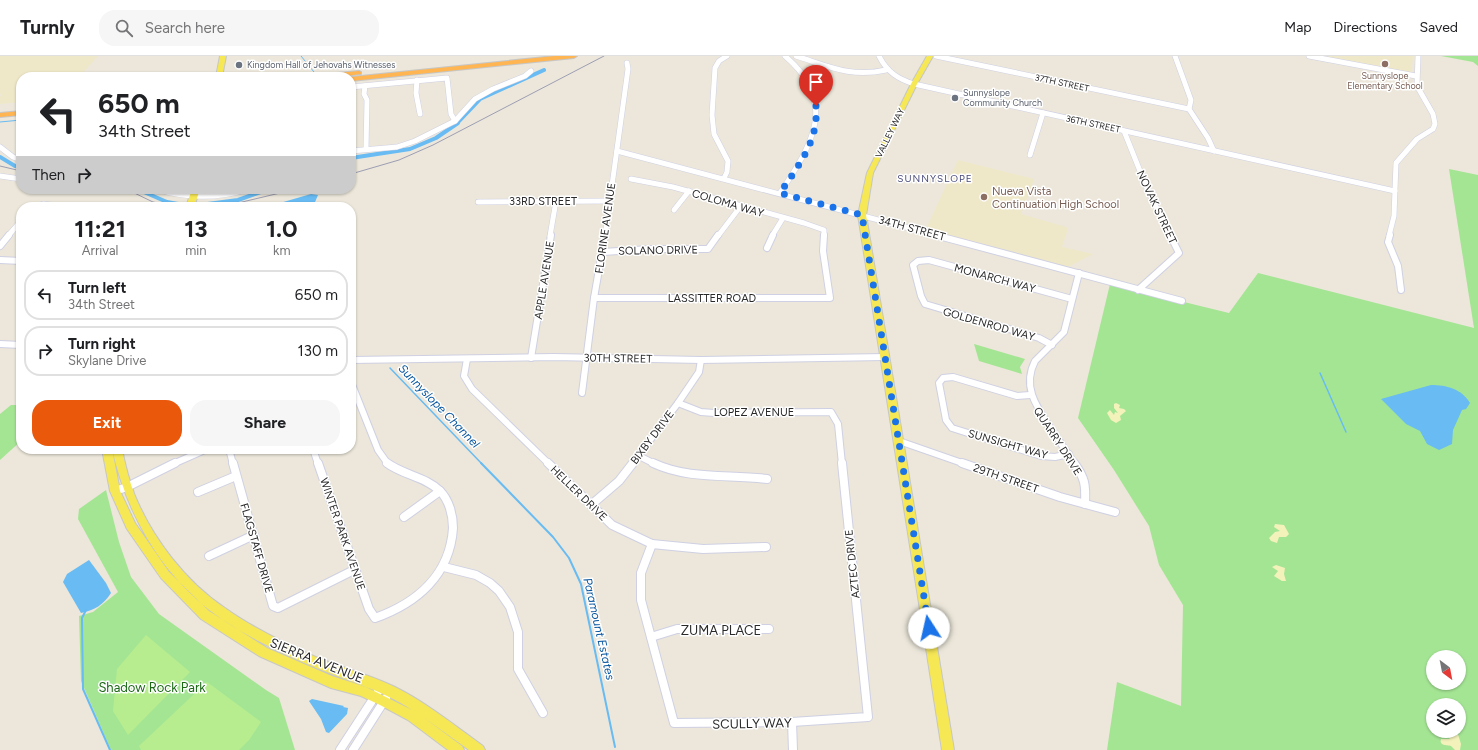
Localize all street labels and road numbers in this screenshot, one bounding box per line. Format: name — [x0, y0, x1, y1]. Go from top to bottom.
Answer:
street label: 37TH STREET — [1034, 71, 1090, 94]
street label: VALLEY WAY — [873, 106, 907, 159]
street label: 36TH STREET — [1065, 112, 1122, 135]
street label: NOVAK STREET — [1134, 168, 1179, 246]
street label: FLORINE AVENUE — [593, 182, 618, 274]
street label: COLOMA WAY — [690, 187, 766, 220]
street label: 33RD STREET — [509, 195, 577, 208]
street label: 34TH STREET — [877, 213, 947, 244]
street label: APPLE AVENUE — [532, 240, 557, 320]
street label: SOLANO DRIVE — [618, 243, 698, 258]
street label: MONARCH WAY — [953, 261, 1037, 296]
street label: LASSITTER ROAD — [668, 292, 757, 305]
street label: GOLDENROD WAY — [941, 305, 1037, 344]
street label: 30TH STREET — [583, 351, 653, 366]
street label: QUARRY DRIVE — [1031, 405, 1084, 478]
street label: LOPEZ AVENUE — [714, 406, 794, 419]
street label: BIXBY DRIVE — [628, 408, 677, 467]
street label: SUNSIGHT WAY — [966, 427, 1050, 462]
street label: 29TH STREET — [971, 461, 1040, 496]
street label: HELLER DRIVE — [548, 463, 610, 524]
street label: WINTER PARK AVENUE — [317, 476, 368, 592]
street label: FLAGSTAFF DRIVE — [237, 502, 276, 595]
street label: AZTEC DRIVE — [842, 529, 863, 599]
street label: ZUMA PLACE — [681, 623, 761, 638]
street label: SIERRA AVENUE — [268, 635, 366, 686]
street label: SCULLY WAY — [712, 715, 792, 732]

